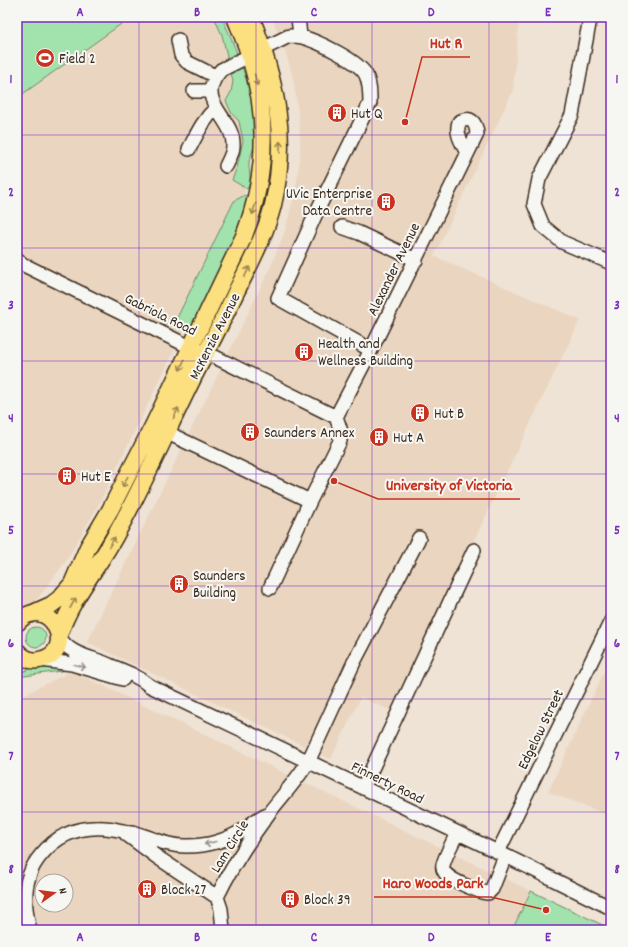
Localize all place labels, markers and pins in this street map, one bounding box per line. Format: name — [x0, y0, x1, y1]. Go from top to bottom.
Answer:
callout: Hut R — [422, 29, 470, 57]
sports icon: Field 2 — [34, 47, 56, 69]
place label: Field 2 — [59, 49, 96, 71]
building icon: Hut Q — [326, 102, 348, 124]
place label: Hut Q — [351, 104, 383, 126]
place label: UVic Enterprise Data Centre — [286, 184, 372, 223]
building icon: UVic Enterprise Data Centre — [375, 191, 397, 213]
place label: Health and Wellness Building — [318, 334, 413, 373]
building icon: Health and Wellness Building — [293, 341, 315, 363]
building icon: Hut B — [409, 402, 431, 424]
place label: Hut B — [434, 404, 464, 426]
building icon: Saunders Annex — [239, 421, 261, 443]
place label: Saunders Annex — [264, 423, 355, 445]
building icon: Hut A — [368, 426, 390, 448]
place label: Hut A — [393, 428, 424, 450]
building icon: Hut E — [56, 465, 78, 487]
place label: Hut E — [81, 467, 111, 489]
callout: University of Victoria — [378, 471, 520, 499]
place label: Saunders Building — [193, 566, 246, 605]
building icon: Saunders Building — [168, 573, 190, 595]
callout: Haro Woods Park — [374, 869, 491, 897]
building icon: Block 27 — [136, 878, 158, 900]
place label: Block 27 — [161, 880, 207, 902]
building icon: Block 39 — [279, 888, 301, 910]
place label: Block 39 — [304, 890, 351, 912]

